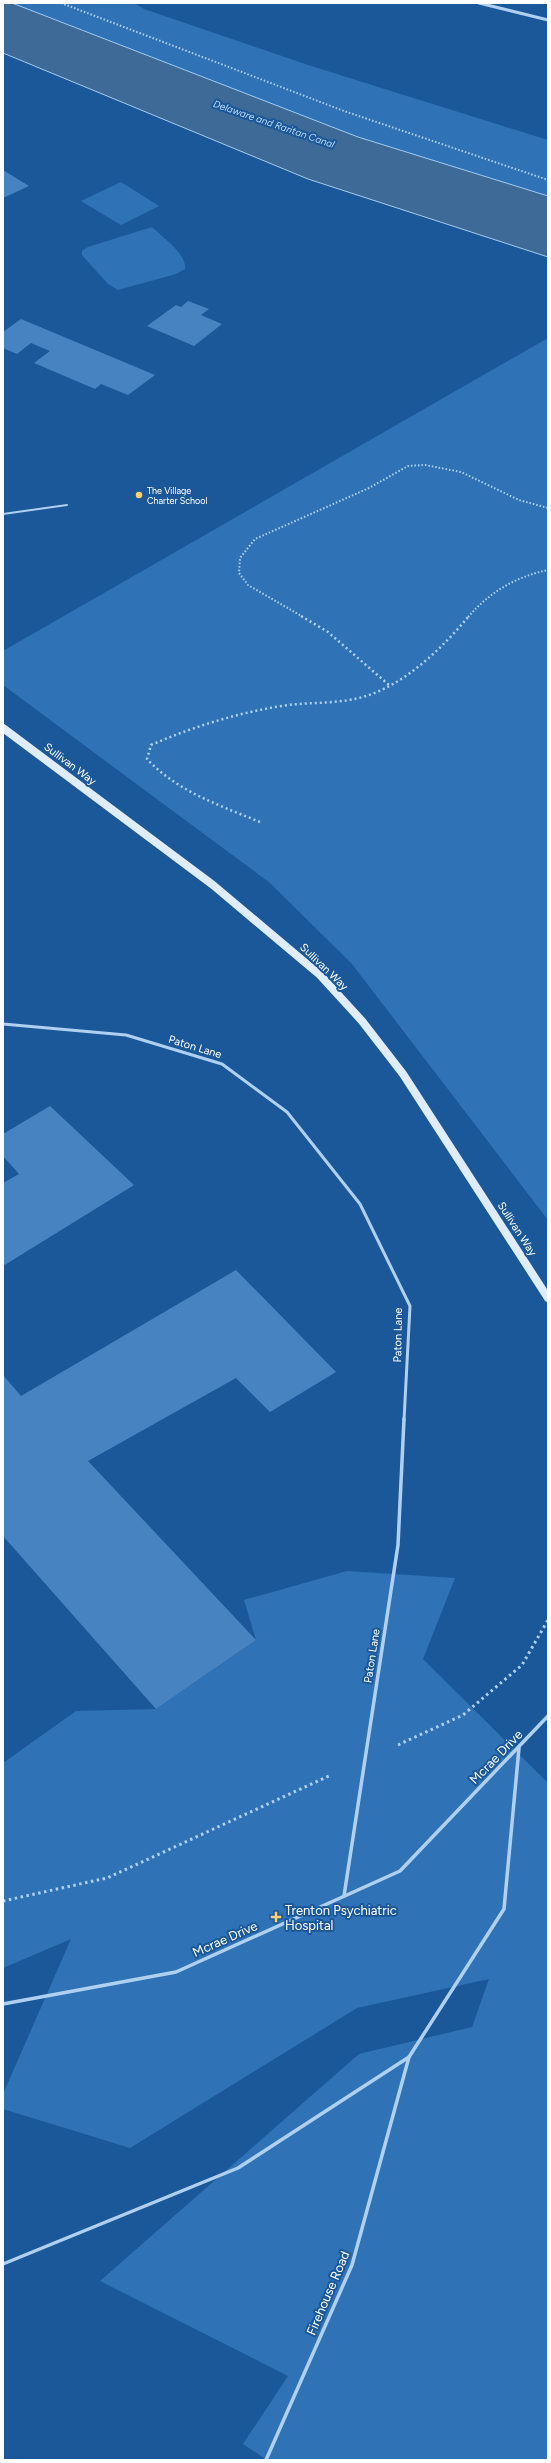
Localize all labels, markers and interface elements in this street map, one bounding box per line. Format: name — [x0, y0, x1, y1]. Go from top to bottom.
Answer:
water label: Delaware and Raritan Canal — [212, 97, 337, 151]
place label: The Village Charter School — [147, 485, 208, 506]
marker: The Village Charter School — [134, 490, 144, 500]
street label: Sullivan Way — [41, 740, 99, 788]
street label: Sullivan Way — [297, 941, 351, 993]
street label: Paton Lane — [167, 1033, 223, 1061]
street label: Sullivan Way — [495, 1200, 539, 1259]
street label: Paton Lane — [391, 1308, 405, 1362]
street label: Paton Lane — [361, 1628, 383, 1684]
street label: Mcrae Drive — [466, 1727, 526, 1787]
place label: Trenton Psychiatric Hospital — [285, 1903, 397, 1933]
marker: Trenton Psychiatric Hospital — [270, 1911, 282, 1923]
street label: Mcrae Drive — [190, 1918, 260, 1960]
street label: Firehouse Road — [304, 2249, 352, 2337]

